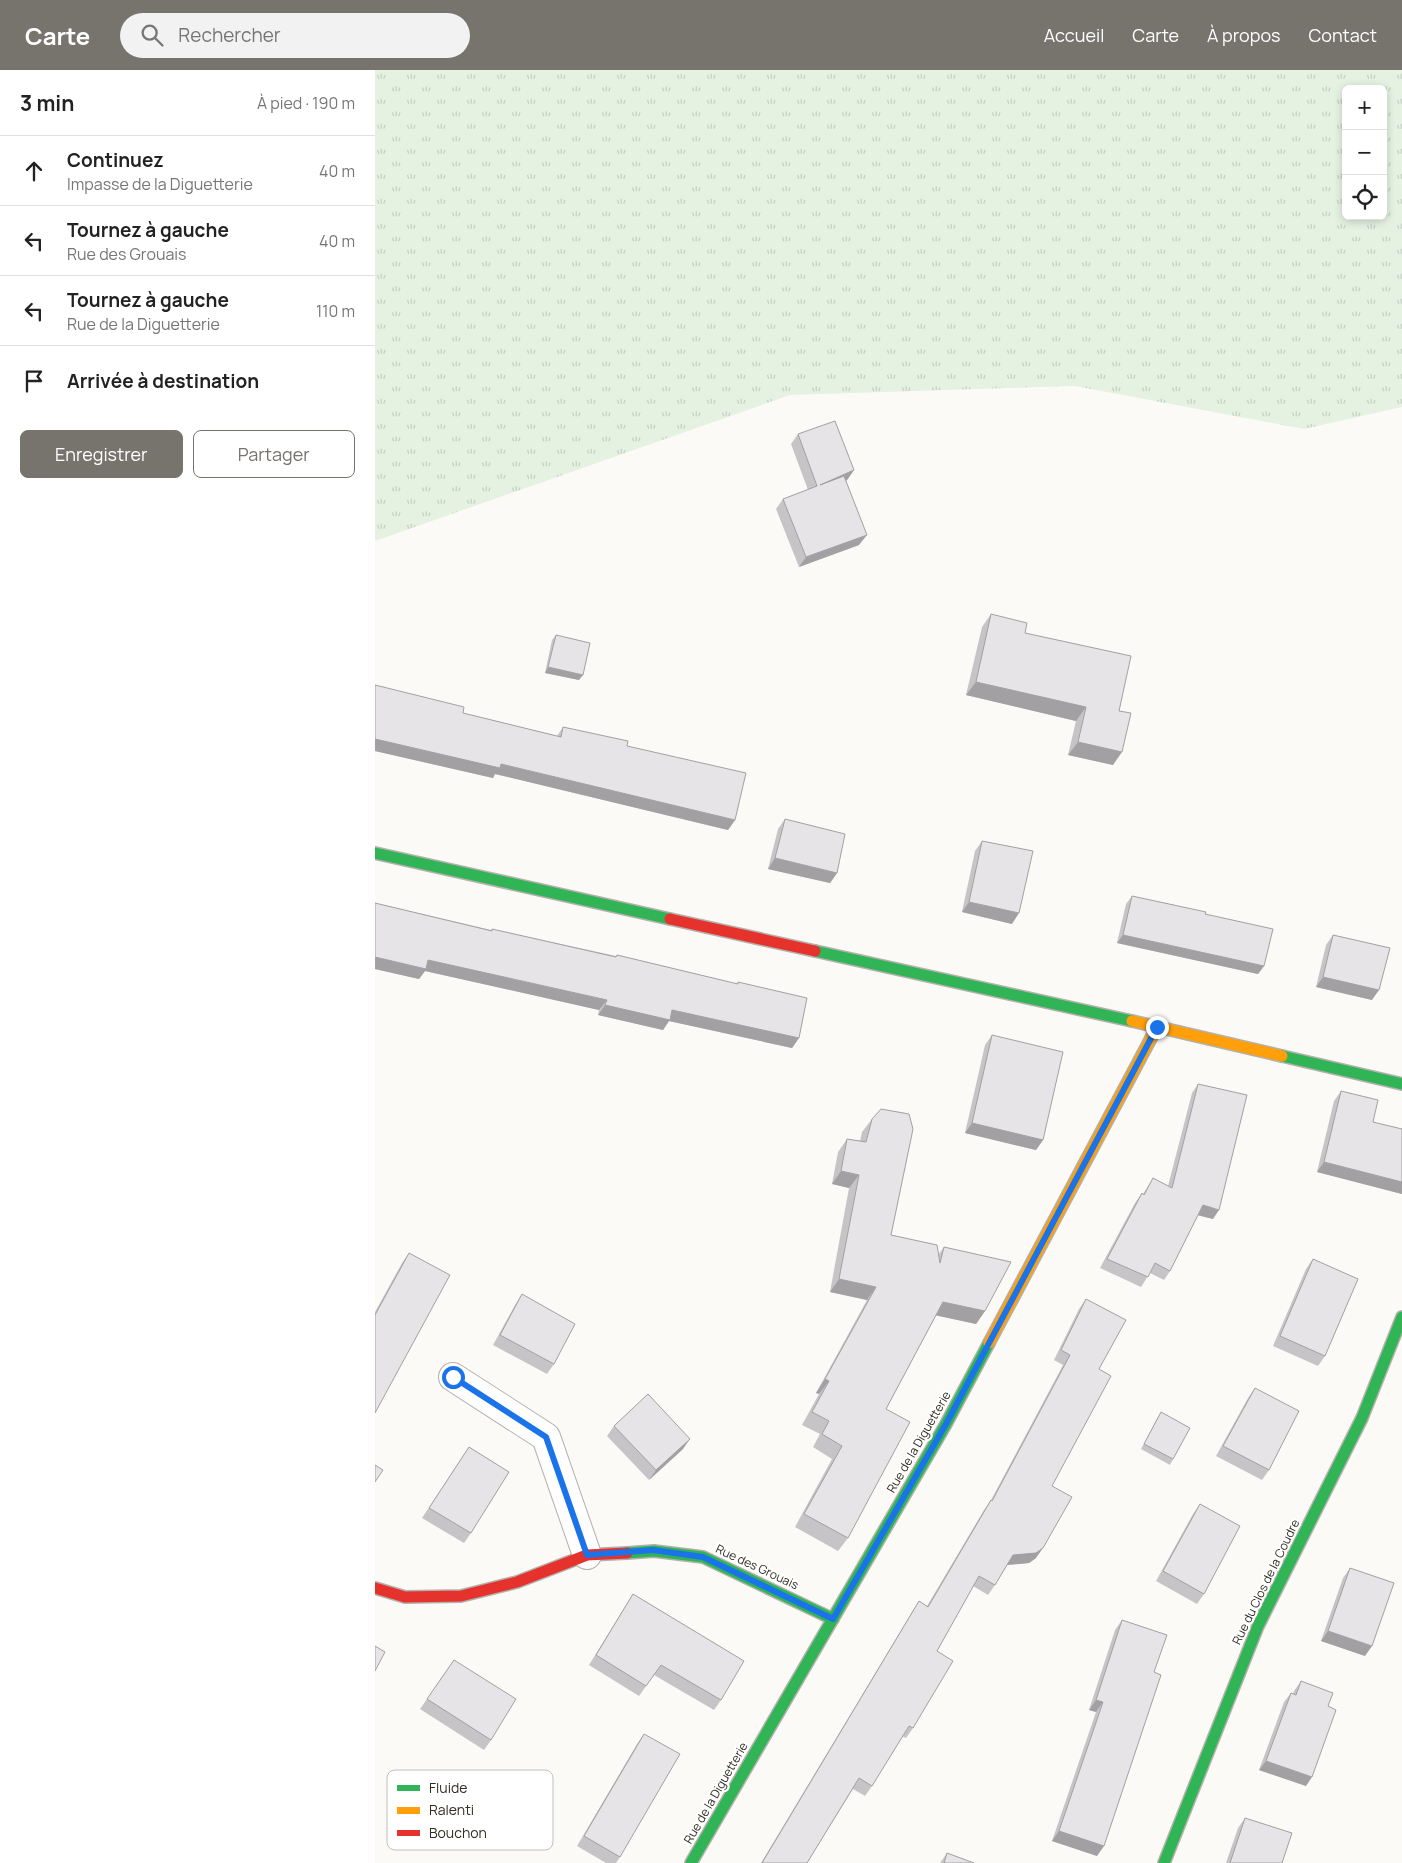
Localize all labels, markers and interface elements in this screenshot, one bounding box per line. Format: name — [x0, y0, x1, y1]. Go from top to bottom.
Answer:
search box — [120, 13, 470, 58]
text: Carte — [25, 19, 90, 52]
icon: search — [138, 21, 166, 49]
text: Rechercher — [178, 22, 281, 48]
text: Accueil — [1044, 23, 1104, 47]
text: Carte — [1132, 23, 1179, 47]
text: À propos — [1207, 23, 1280, 47]
text: Contact — [1308, 23, 1377, 47]
map controls — [1342, 85, 1387, 220]
button: + — [1342, 85, 1387, 130]
text: 3 min — [20, 89, 74, 117]
text: À pied · 190 m — [257, 92, 355, 114]
button: − — [1342, 130, 1387, 175]
text: Continuez — [67, 147, 164, 173]
icon: ahead — [20, 157, 48, 185]
text: 40 m — [319, 160, 355, 182]
text: Impasse de la Diguetterie — [67, 173, 253, 195]
button: locate — [1342, 175, 1387, 220]
text: Tournez à gauche — [67, 217, 229, 243]
icon: left — [20, 227, 48, 255]
text: 40 m — [319, 230, 355, 252]
text: Rue des Grouais — [67, 243, 186, 265]
text: Tournez à gauche — [67, 287, 229, 313]
icon: left — [20, 297, 48, 325]
text: 110 m — [316, 300, 355, 322]
text: Rue de la Diguetterie — [67, 313, 220, 335]
icon: arrive — [20, 367, 48, 395]
text: Arrivée à destination — [67, 368, 259, 394]
button: Enregistrer — [20, 430, 183, 478]
button: Partager — [193, 430, 355, 478]
route end — [1146, 1016, 1169, 1039]
route start — [442, 1366, 465, 1389]
street label: Rue de la Diguetterie — [883, 1388, 955, 1496]
street label: Rue du Clos de la Coudre — [1228, 1516, 1303, 1647]
street label: Rue des Grouais — [713, 1540, 801, 1593]
street label: Rue de la Diguetterie — [680, 1739, 752, 1847]
legend — [387, 1770, 553, 1850]
text: Fluide — [429, 1778, 467, 1797]
text: Ralenti — [429, 1800, 474, 1819]
text: Bouchon — [429, 1823, 487, 1842]

